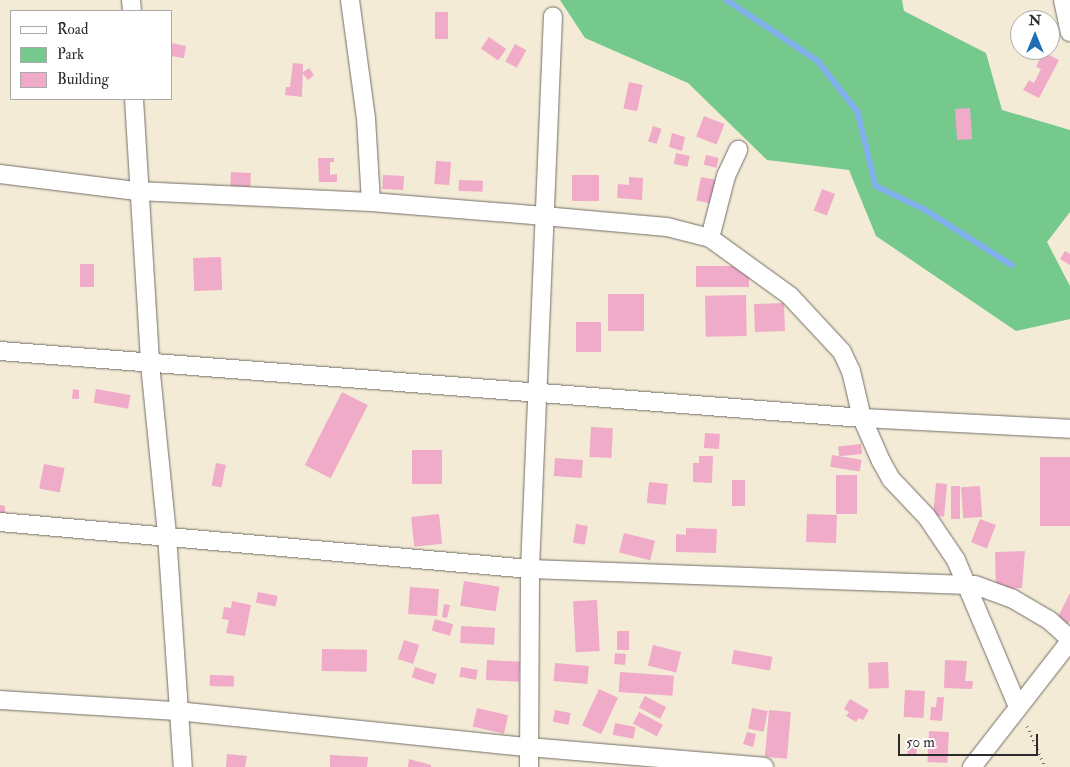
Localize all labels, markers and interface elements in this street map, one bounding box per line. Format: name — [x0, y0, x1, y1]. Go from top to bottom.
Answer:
legend — [10, 10, 172, 100]
north arrow — [1010, 10, 1060, 60]
text: N — [1029, 12, 1041, 29]
text: Road — [57, 20, 88, 39]
text: Park — [57, 45, 84, 64]
text: Building — [57, 70, 109, 89]
scale bar — [900, 724, 1040, 756]
text: 50 m — [906, 733, 935, 752]

